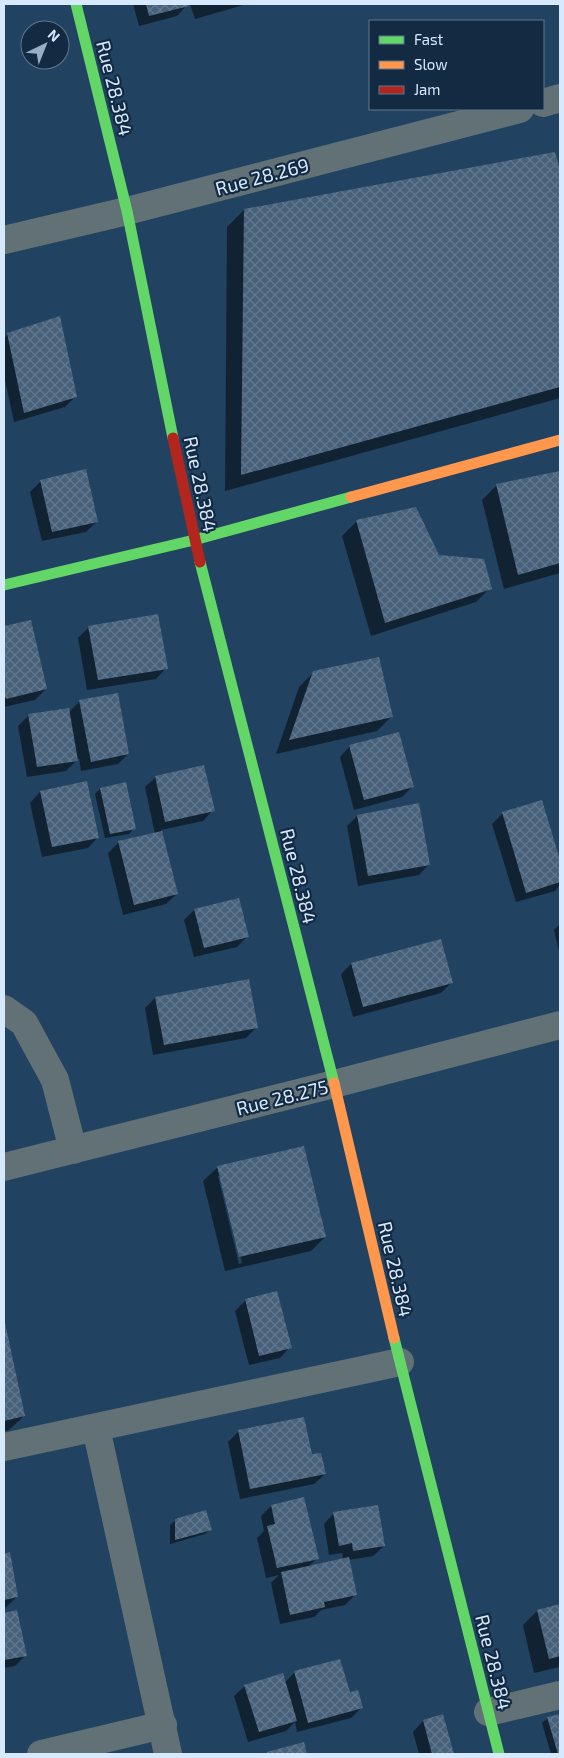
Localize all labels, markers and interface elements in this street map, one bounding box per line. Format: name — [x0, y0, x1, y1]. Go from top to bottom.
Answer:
north arrow — [20, 20, 70, 70]
legend — [369, 20, 544, 110]
text: N — [45, 25, 64, 45]
text: Fast — [414, 30, 444, 48]
street label: Rue 28.384 — [92, 38, 138, 138]
text: Slow — [414, 55, 448, 73]
text: Jam — [414, 80, 440, 98]
street label: Rue 28.269 — [213, 152, 311, 200]
street label: Rue 28.384 — [180, 434, 222, 534]
street label: Rue 28.384 — [276, 826, 322, 926]
street label: Rue 28.275 — [234, 1074, 330, 1120]
street label: Rue 28.384 — [374, 1219, 418, 1319]
street label: Rue 28.384 — [471, 1612, 517, 1712]

